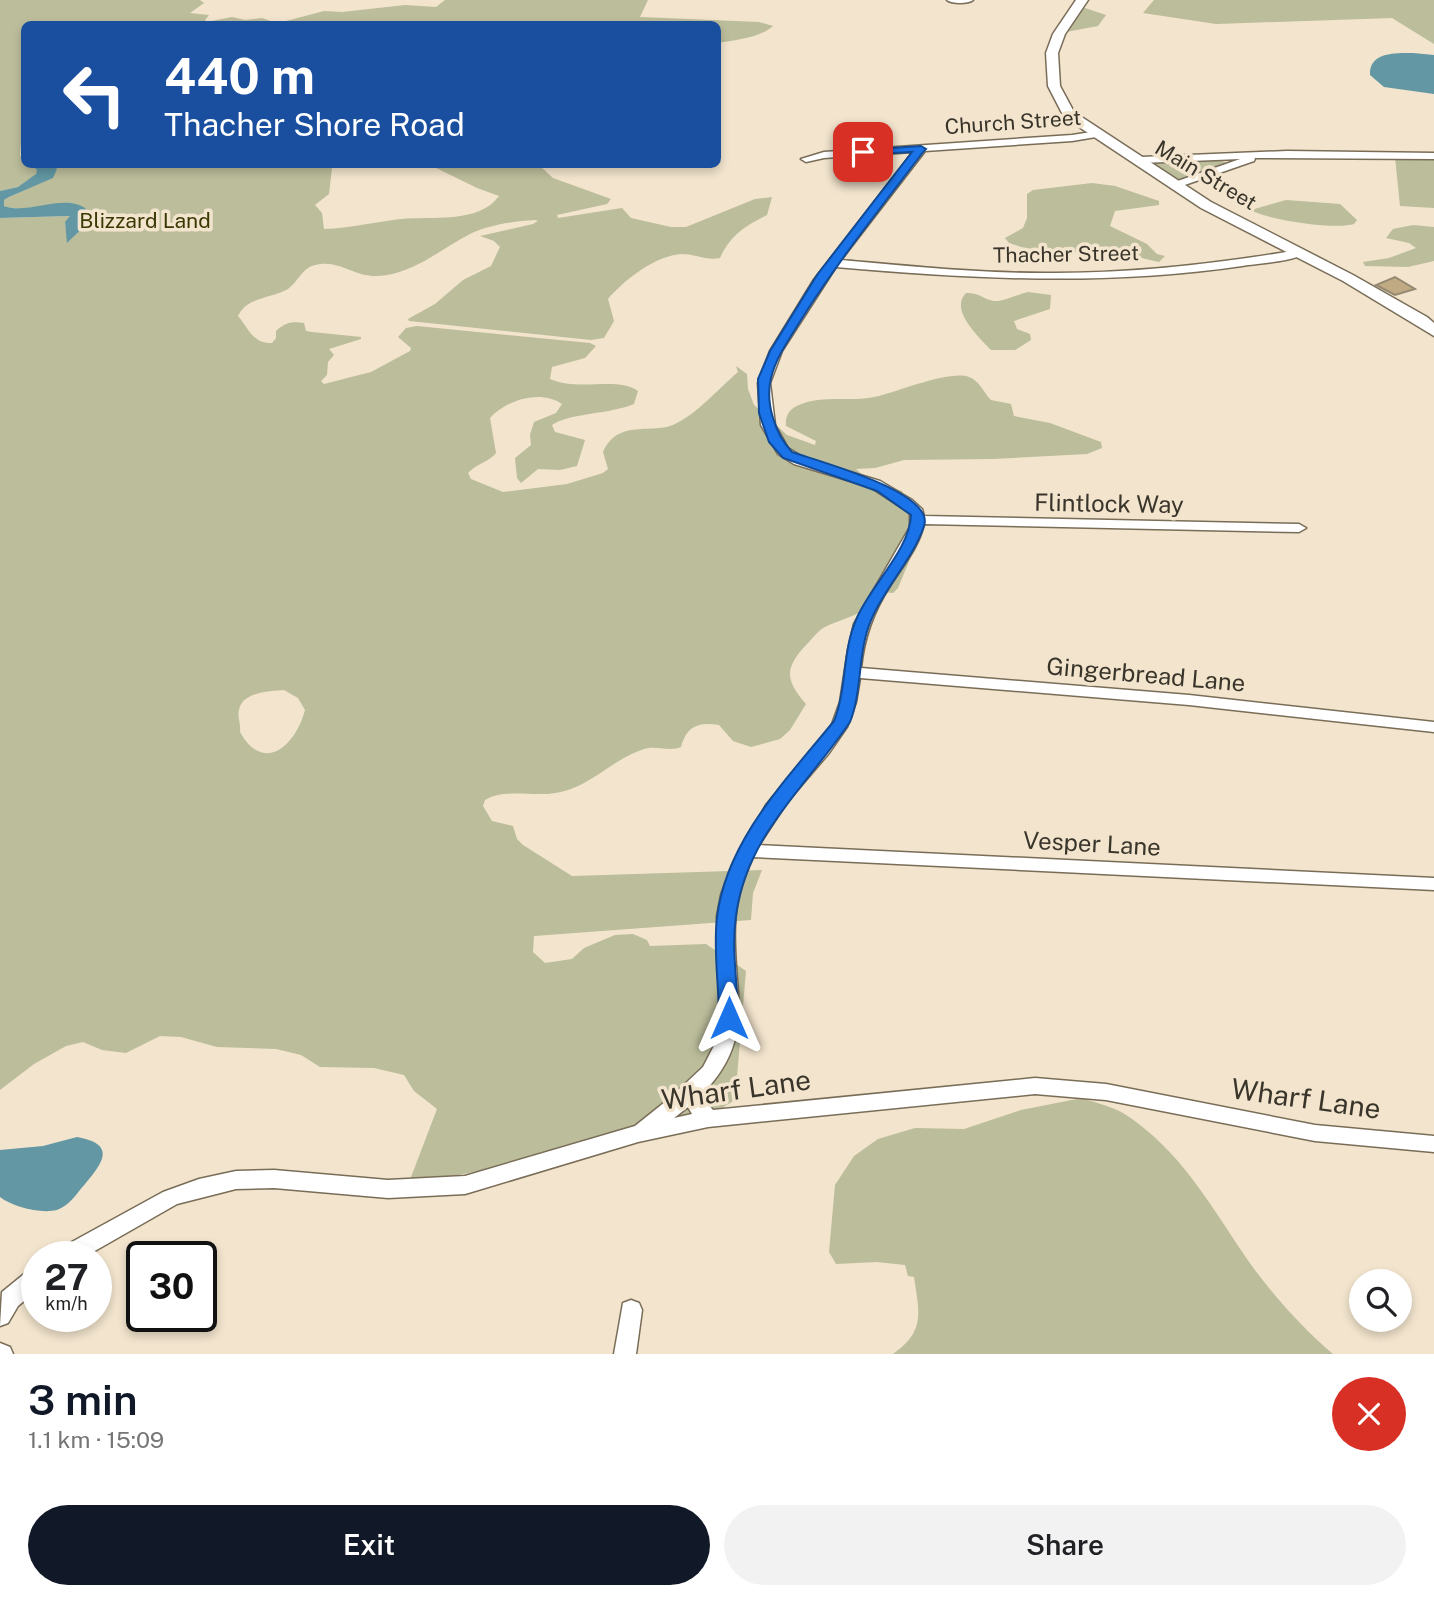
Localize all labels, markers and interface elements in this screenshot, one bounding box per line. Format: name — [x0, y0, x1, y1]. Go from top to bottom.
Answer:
text: 440 m — [164, 47, 315, 105]
icon: left — [49, 49, 140, 140]
street label: Church Street — [944, 105, 1082, 139]
text: Thacher Shore Road — [164, 106, 465, 143]
pin — [833, 122, 893, 182]
icon: arrive — [844, 133, 882, 171]
street label: Main Street — [1151, 135, 1261, 215]
park label: Blizzard Land — [79, 208, 211, 233]
street label: Thacher Street — [993, 240, 1139, 268]
street label: Flintlock Way — [1034, 488, 1184, 518]
street label: Gingerbread Lane — [1045, 651, 1247, 697]
street label: Vesper Lane — [1022, 825, 1162, 861]
position arrow — [692, 981, 766, 1055]
street label: Wharf Lane — [659, 1062, 813, 1116]
street label: Wharf Lane — [1229, 1071, 1383, 1125]
speed limit sign: 30 — [126, 1241, 217, 1332]
text: 27 — [44, 1257, 89, 1298]
map controls — [1349, 1269, 1412, 1332]
button: search — [1349, 1269, 1412, 1332]
text: km/h — [45, 1293, 88, 1314]
text: 3 min — [28, 1375, 138, 1424]
button: close — [1332, 1377, 1406, 1451]
text: 1.1 km · 15:09 — [28, 1426, 164, 1453]
button: Exit — [28, 1505, 710, 1585]
button: Share — [724, 1505, 1406, 1585]

